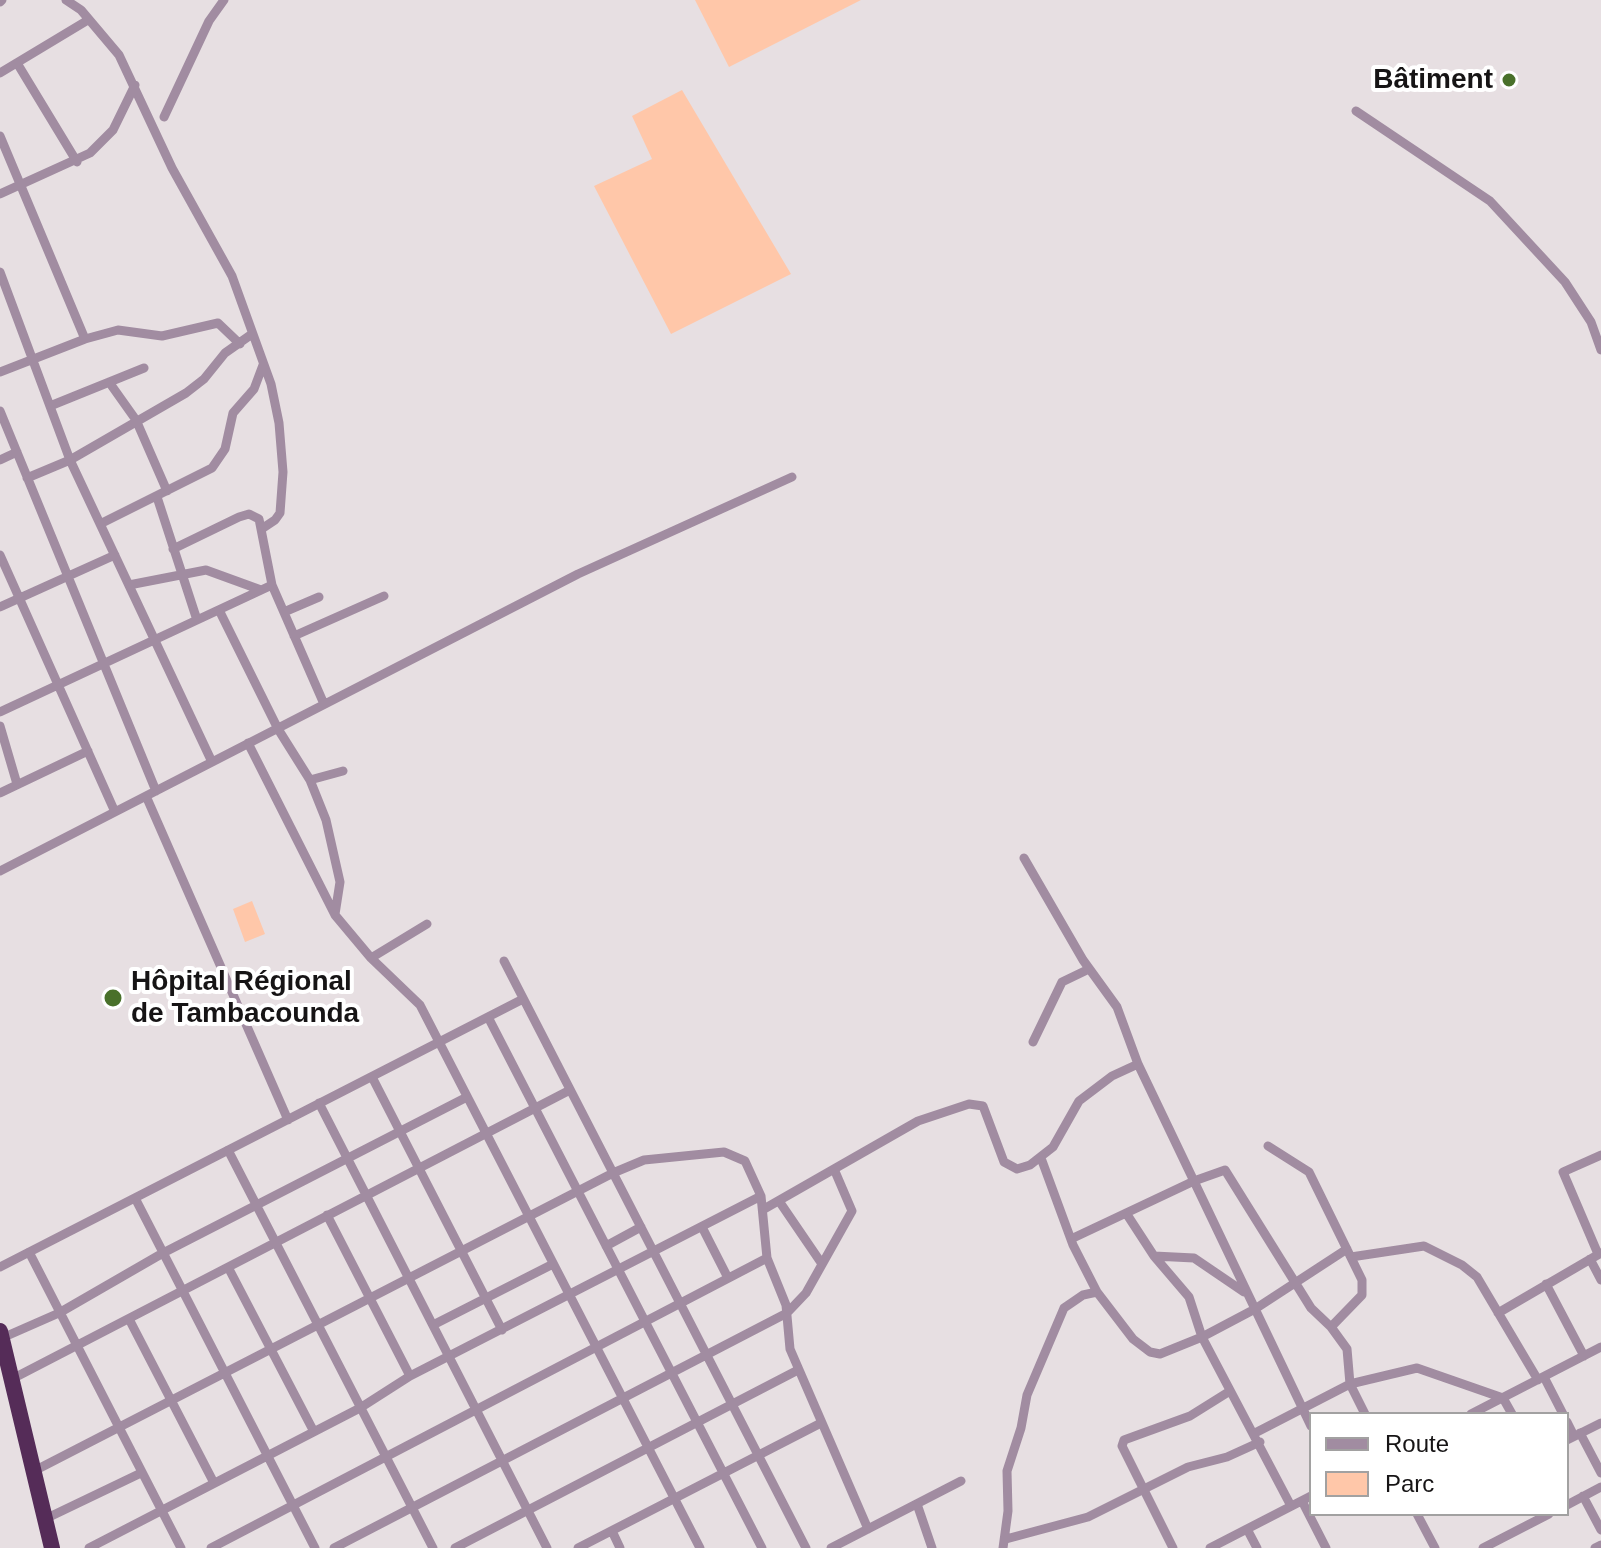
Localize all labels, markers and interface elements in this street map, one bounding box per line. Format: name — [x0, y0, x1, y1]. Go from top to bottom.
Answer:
place label: Bâtiment — [1373, 63, 1493, 97]
marker: Bâtiment — [1500, 71, 1518, 89]
place label: Hôpital Régional de Tambacounda — [131, 965, 359, 1031]
marker: Hôpital Régional de Tambacounda — [102, 987, 124, 1009]
legend — [1309, 1412, 1569, 1516]
text: Route — [1385, 1430, 1449, 1457]
text: Parc — [1385, 1470, 1434, 1497]

